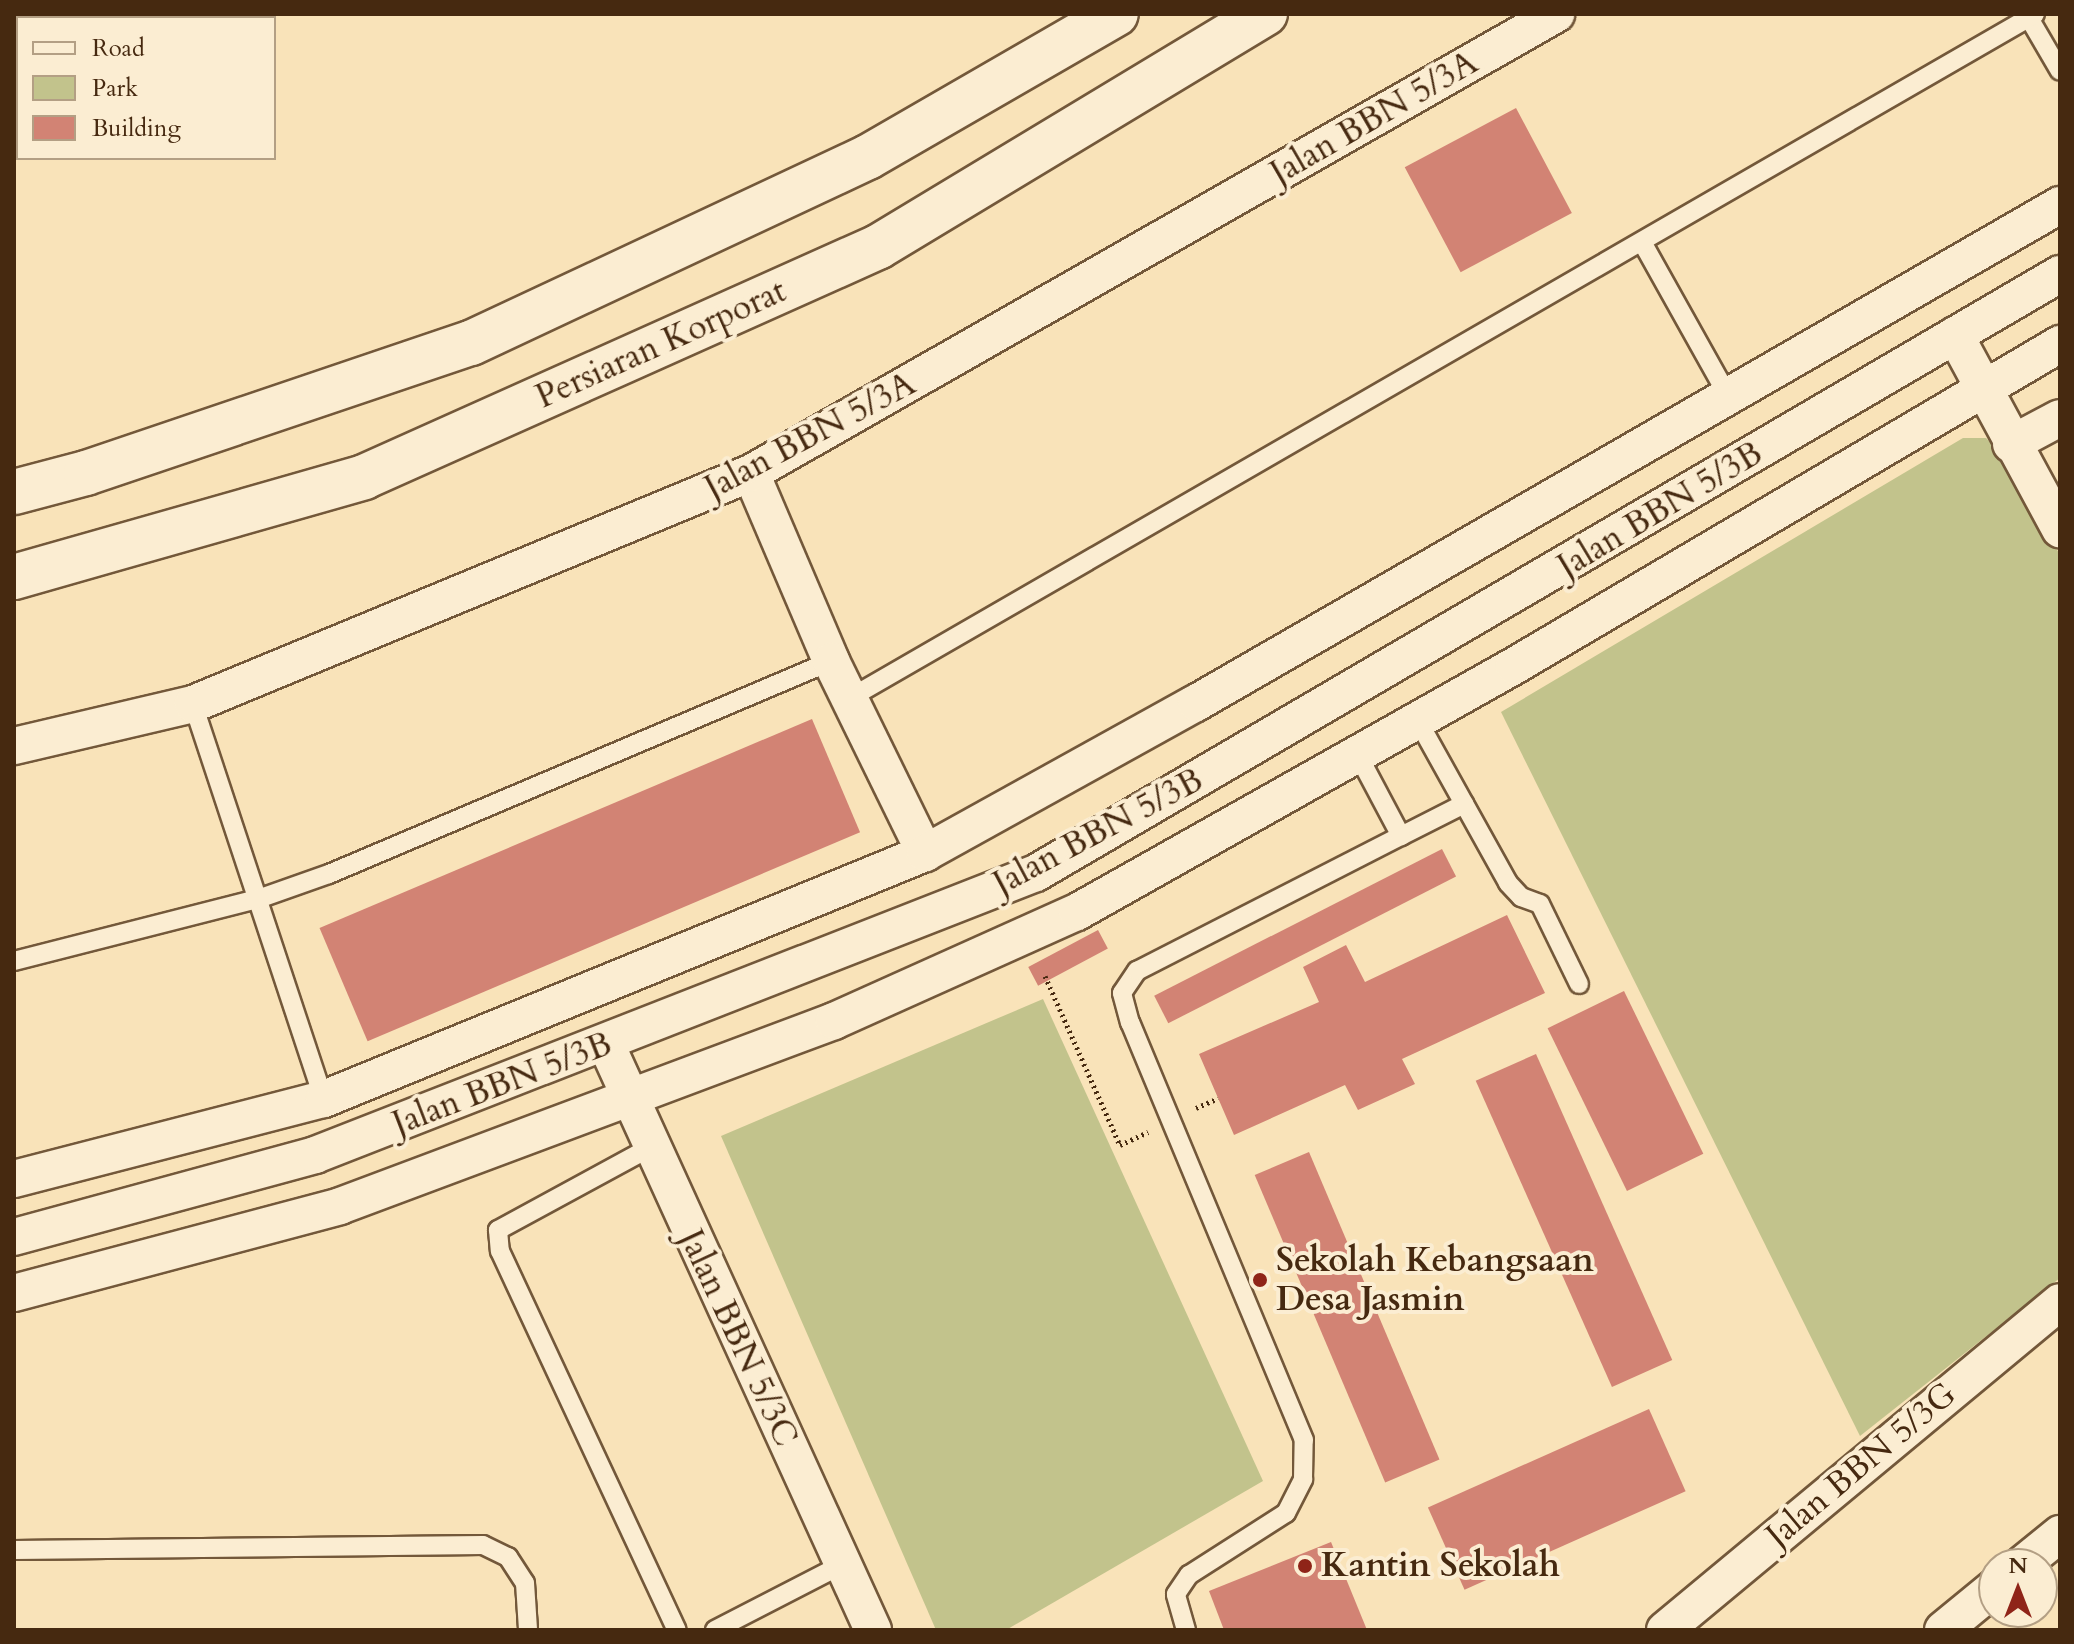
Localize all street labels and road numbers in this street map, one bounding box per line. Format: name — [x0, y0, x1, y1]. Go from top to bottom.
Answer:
street label: Jalan BBN 5/3A — [1263, 42, 1485, 194]
street label: Persiaran Korporat — [530, 271, 792, 417]
street label: Jalan BBN 5/3A — [698, 363, 922, 509]
street label: Jalan BBN 5/3B — [1550, 433, 1770, 587]
street label: Jalan BBN 5/3B — [986, 760, 1210, 904]
street label: Jalan BBN 5/3B — [387, 1024, 617, 1144]
street label: Jalan BBN 5/3C — [670, 1223, 806, 1453]
street label: Jalan BBN 5/3G — [1758, 1374, 1964, 1556]

